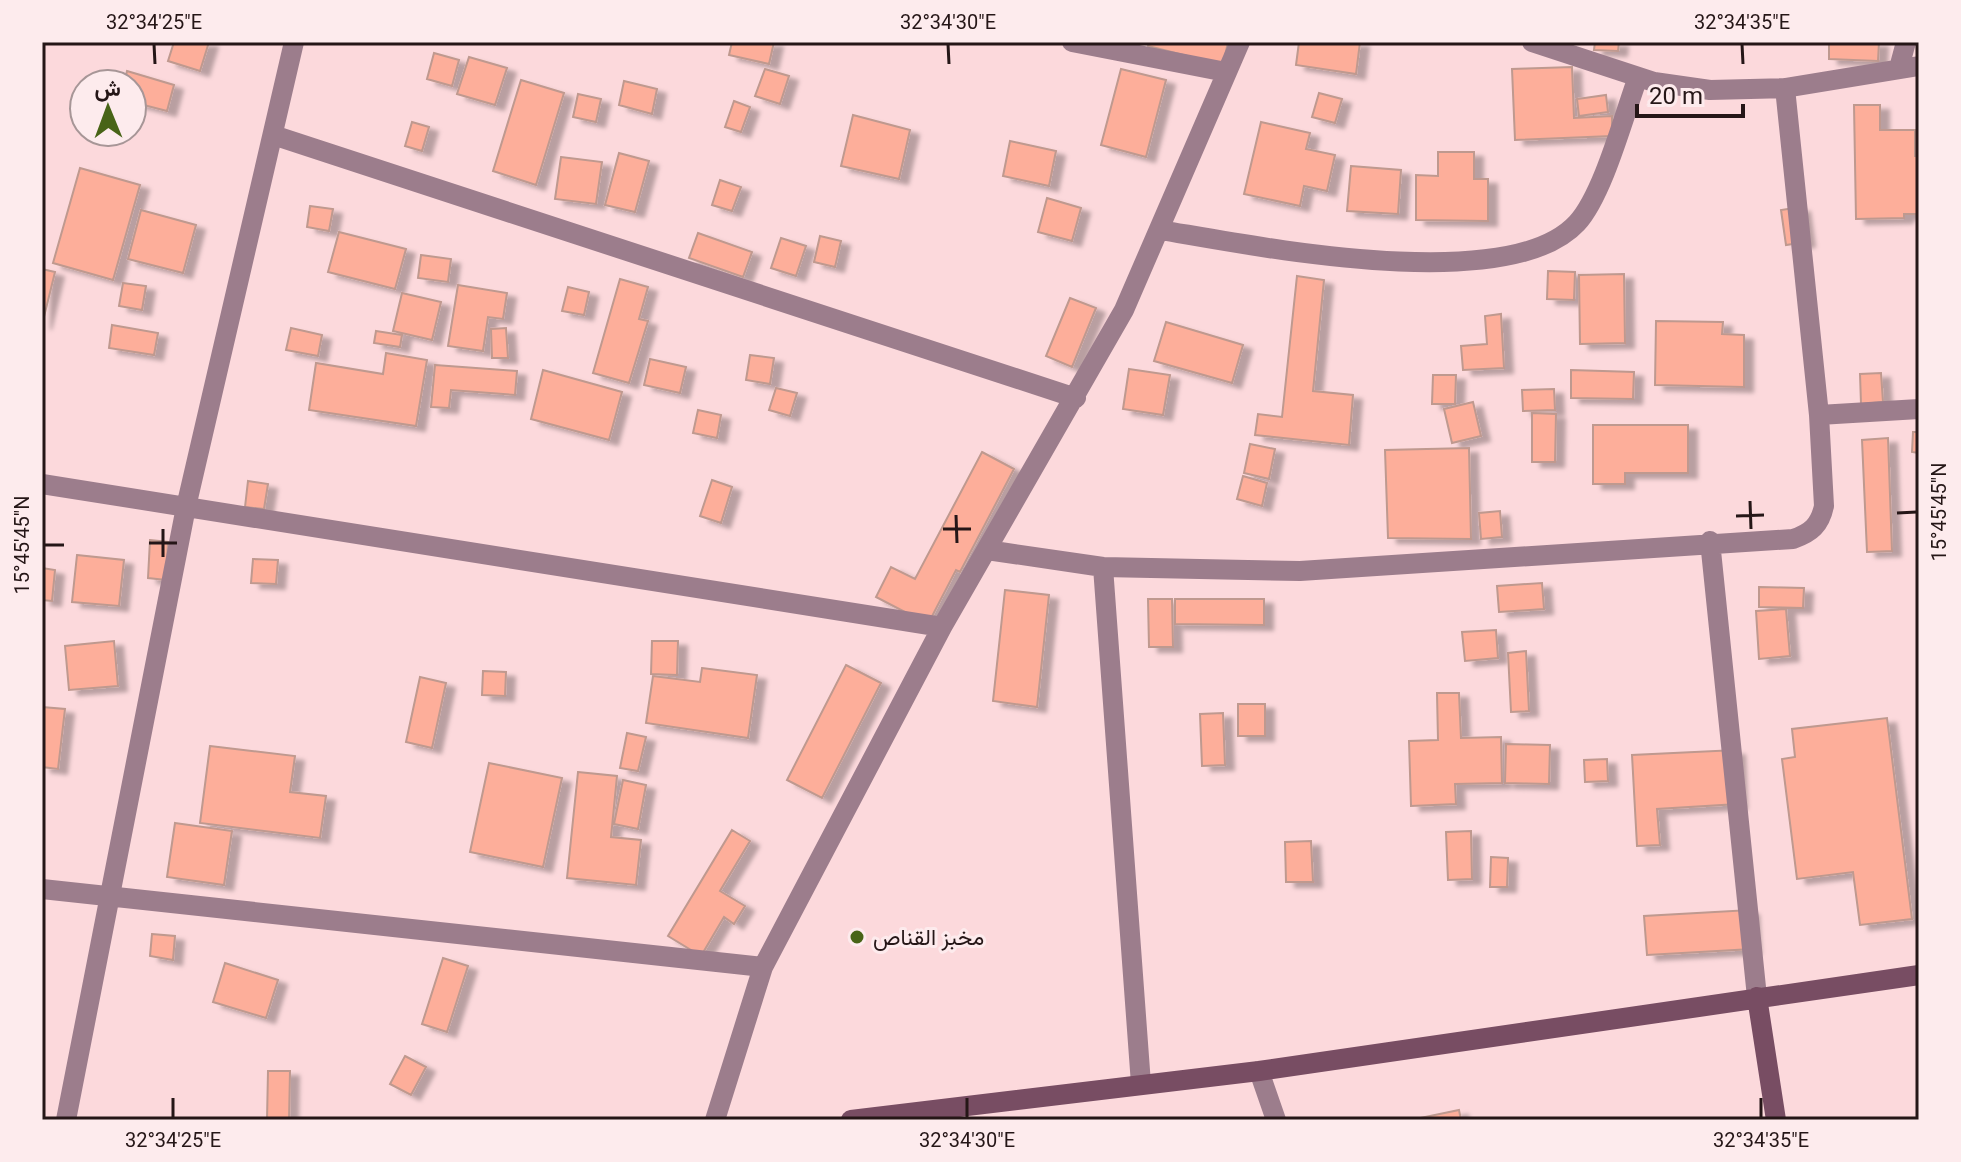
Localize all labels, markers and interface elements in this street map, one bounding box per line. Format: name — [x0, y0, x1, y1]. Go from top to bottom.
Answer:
text: 32°34'25"E — [106, 10, 202, 34]
text: 32°34'30"E — [900, 10, 996, 34]
text: 32°34'35"E — [1694, 10, 1790, 34]
north arrow — [68, 68, 148, 148]
scale bar — [1637, 68, 1743, 118]
text: ش — [94, 76, 121, 102]
text: 20 m — [1649, 82, 1703, 110]
text: 15°45'45"N — [1927, 462, 1951, 562]
text: 15°45'45"N — [10, 495, 34, 595]
place label: مخبز القناص — [873, 925, 984, 951]
marker: مخبز القناص — [848, 928, 866, 946]
text: 32°34'25"E — [125, 1128, 221, 1152]
text: 32°34'30"E — [919, 1128, 1015, 1152]
text: 32°34'35"E — [1713, 1128, 1809, 1152]

